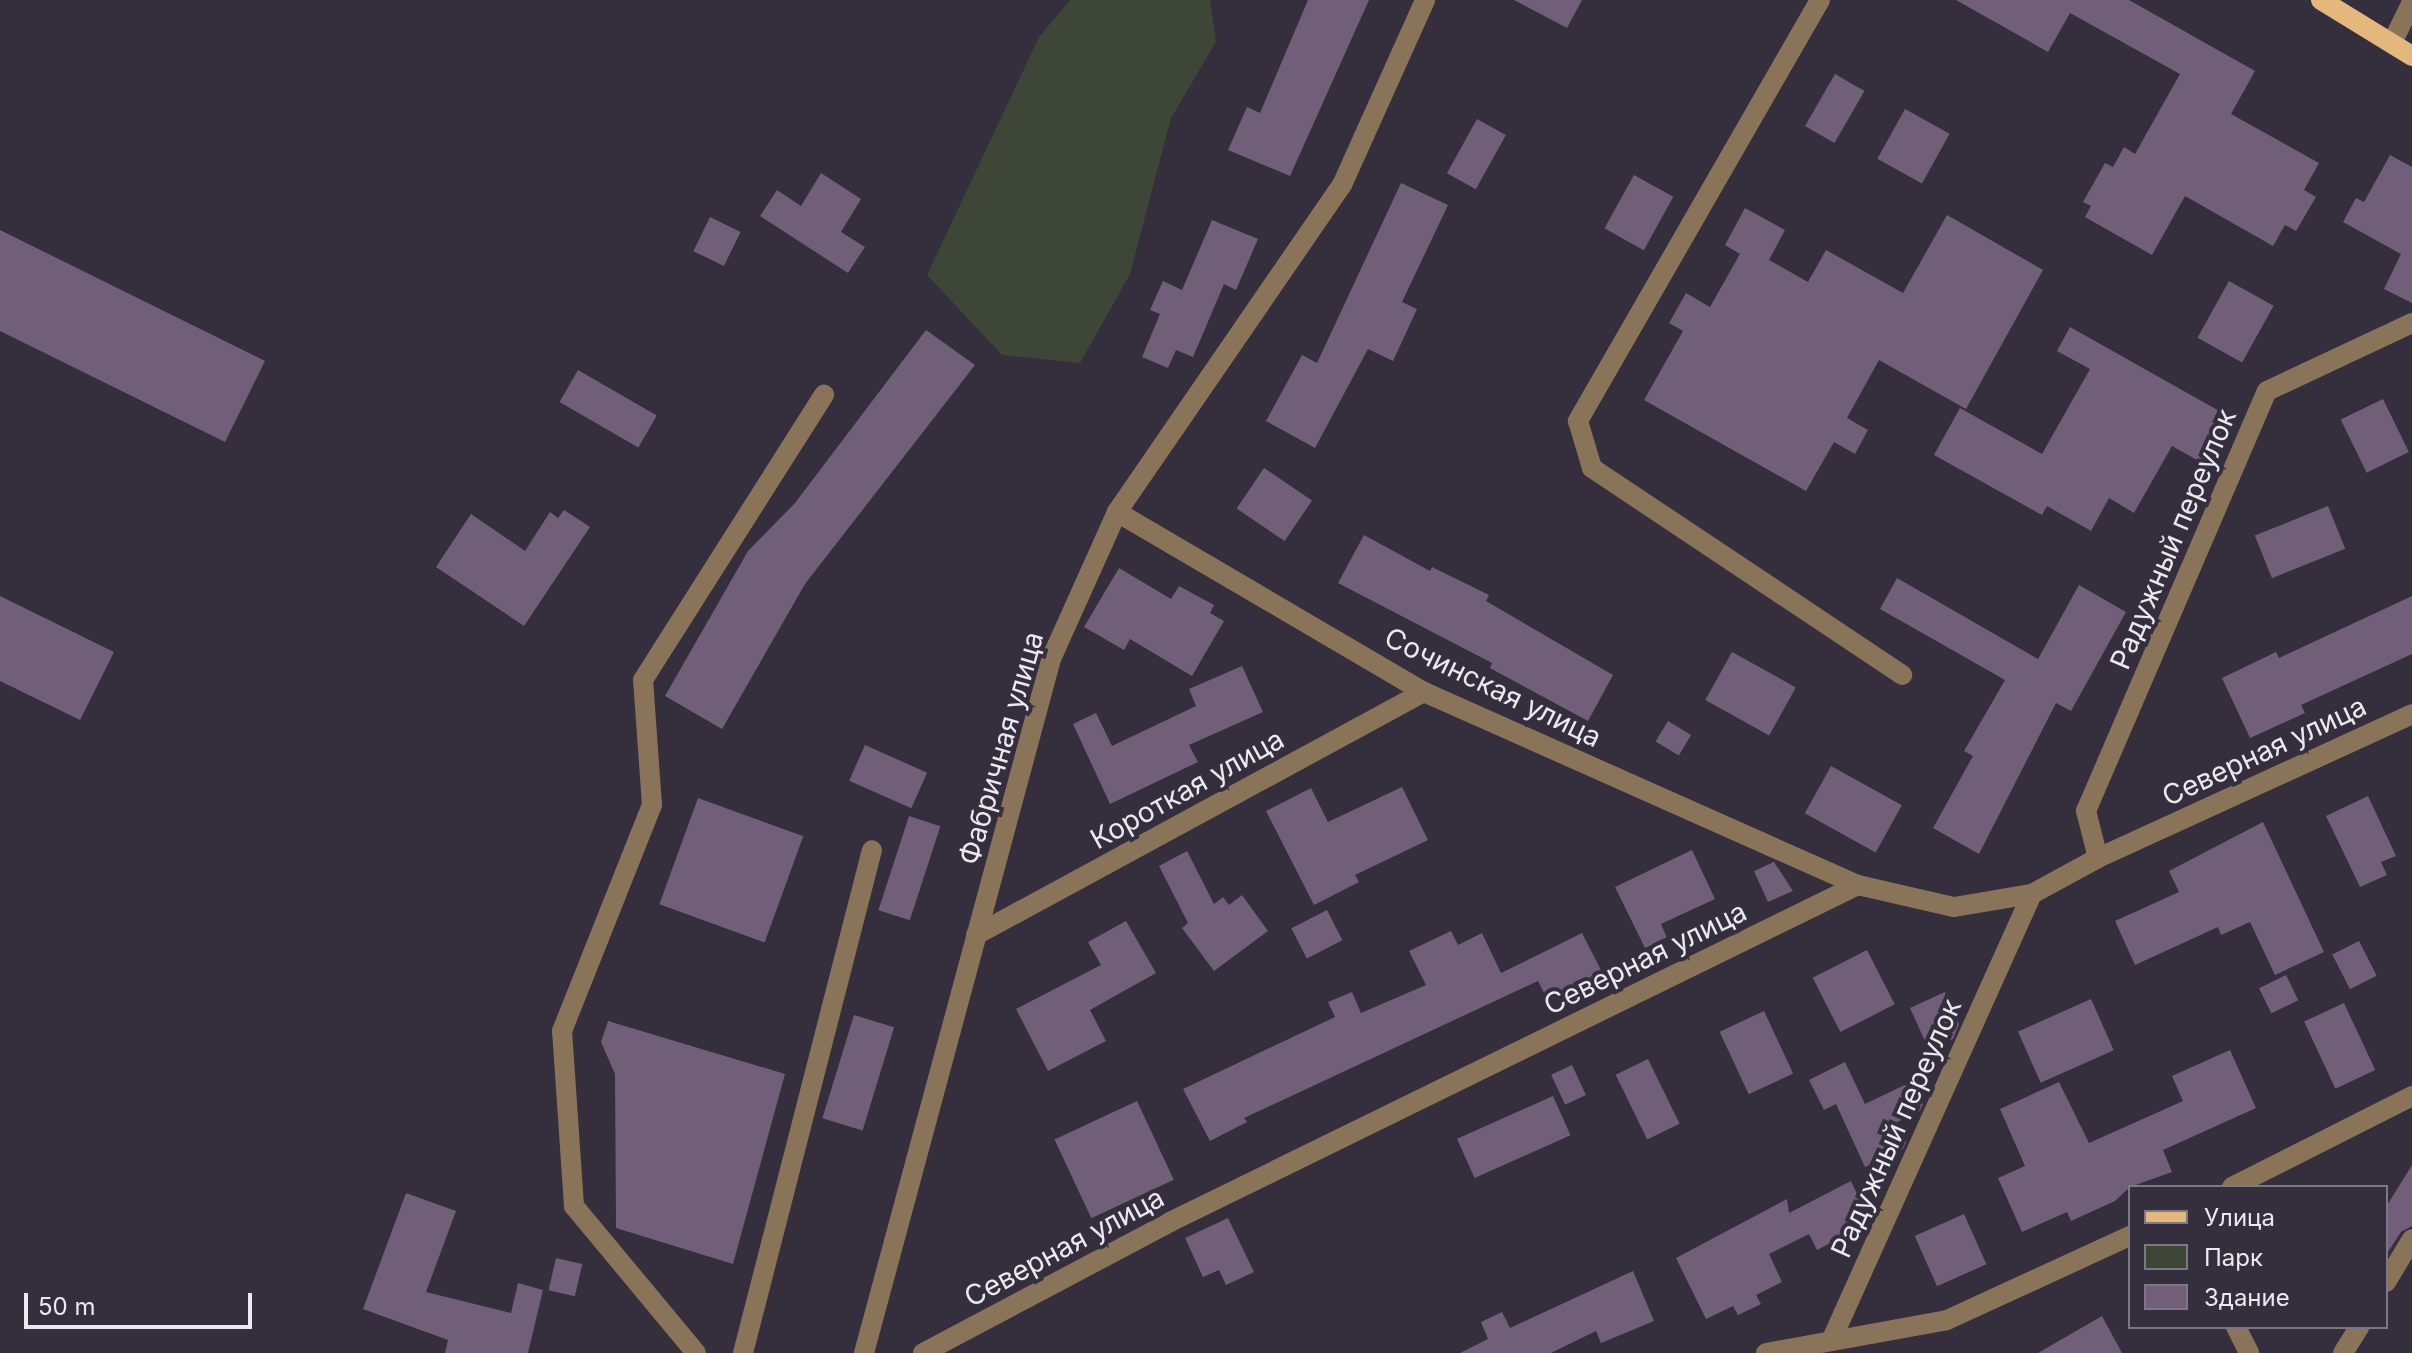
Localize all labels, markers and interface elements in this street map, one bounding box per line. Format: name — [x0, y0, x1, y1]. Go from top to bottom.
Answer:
street label: Радужный переулок — [2103, 404, 2243, 674]
street label: Сочинская улица — [1379, 620, 1607, 754]
street label: Фабричная улица — [952, 628, 1050, 868]
street label: Северная улица — [2157, 689, 2371, 813]
street label: Короткая улица — [1084, 722, 1290, 856]
street label: Северная улица — [1538, 894, 1752, 1022]
street label: Радужный переулок — [1824, 994, 1968, 1262]
street label: Северная улица — [958, 1180, 1170, 1314]
legend — [2128, 1185, 2388, 1329]
text: Улица — [2204, 1203, 2275, 1232]
text: Парк — [2204, 1243, 2263, 1272]
scale bar — [28, 1277, 256, 1327]
text: Здание — [2204, 1283, 2290, 1312]
text: 50 m — [38, 1292, 96, 1321]

